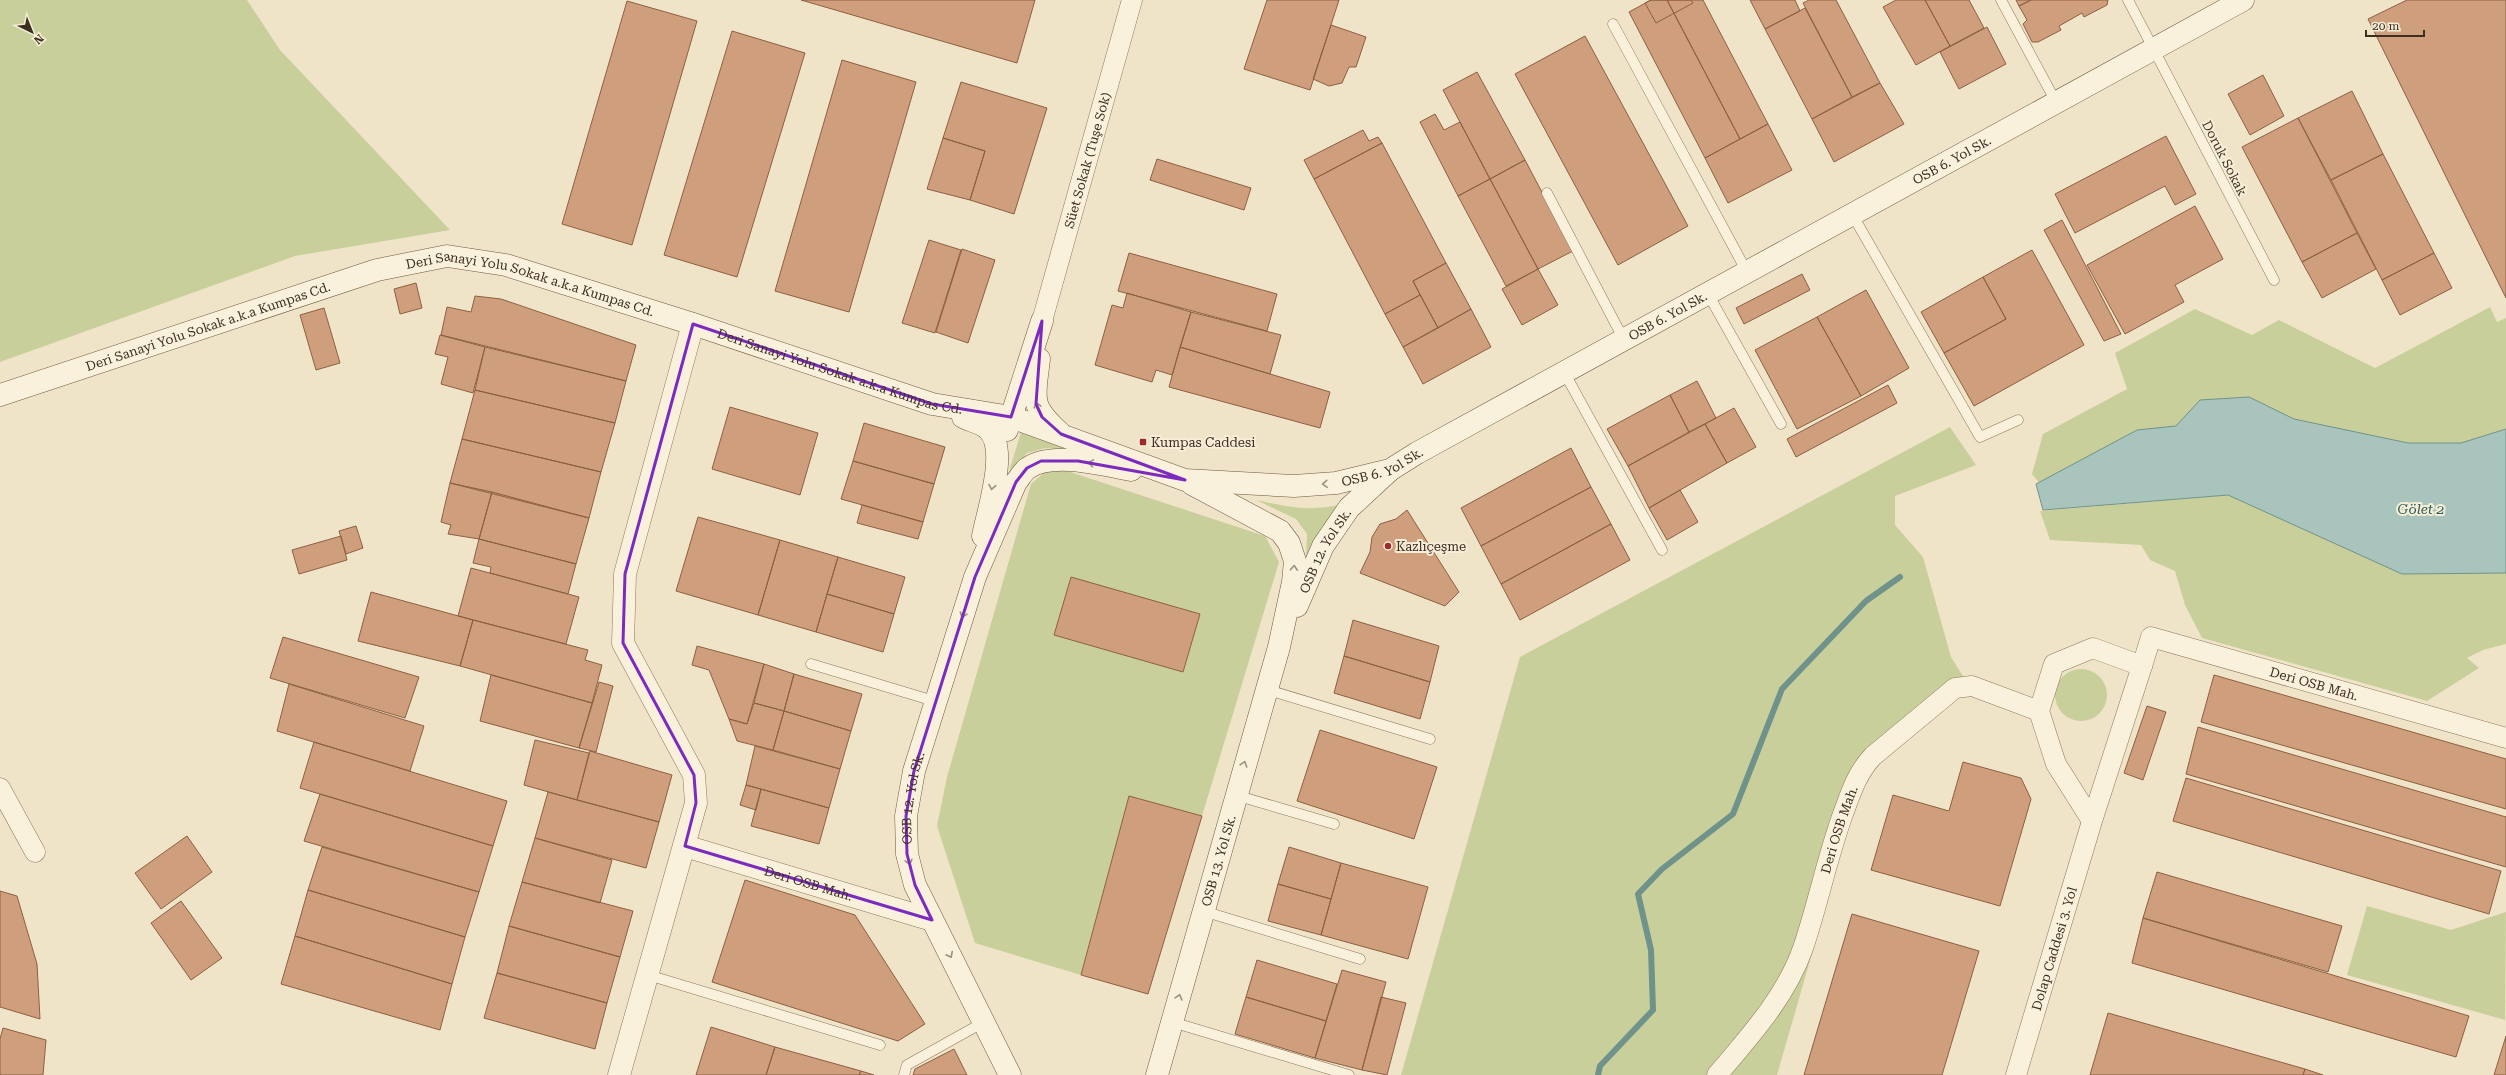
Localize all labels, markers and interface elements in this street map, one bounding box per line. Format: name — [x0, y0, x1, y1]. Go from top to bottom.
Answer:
north arrow — [12, 12, 52, 52]
scale bar — [2366, 12, 2424, 38]
text: 20 m — [2372, 19, 2399, 33]
text: N — [31, 31, 46, 47]
street label: Süet Sokak (Tuşe Sok) — [1061, 91, 1114, 230]
street label: Doruk Sokak — [2199, 118, 2250, 198]
street label: OSB 6. Yol Sk. — [1910, 133, 1994, 188]
street label: Deri Sanayi Yolu Sokak a.k.a Kumpas Cd. — [405, 248, 656, 319]
street label: Deri Sanayi Yolu Sokak a.k.a Kumpas Cd. — [84, 279, 332, 374]
street label: OSB 6. Yol Sk. — [1626, 288, 1710, 344]
street label: Deri Sanayi Yolu Sokak a.k.a Kumpas Cd. — [715, 326, 964, 417]
one-way arrow — [1034, 401, 1042, 408]
place label: Kumpas Caddesi — [1151, 435, 1255, 450]
marker: Kumpas Caddesi — [1138, 437, 1148, 447]
street label: OSB 6. Yol Sk. — [1340, 444, 1426, 489]
one-way arrow — [1088, 459, 1094, 468]
one-way arrow — [1322, 479, 1328, 488]
one-way arrow — [989, 484, 997, 490]
water label: Gölet 2 — [2398, 501, 2445, 517]
street label: OSB 12. Yol Sk. — [1296, 506, 1354, 596]
place label: Kazlıçeşme — [1396, 539, 1466, 554]
marker: Kazlıçeşme — [1383, 541, 1393, 551]
one-way arrow — [1290, 565, 1299, 571]
one-way arrow — [959, 611, 968, 618]
street label: Deri OSB Mah. — [2268, 664, 2360, 704]
street label: OSB 12. Yol Sk. — [899, 750, 928, 845]
one-way arrow — [1239, 760, 1248, 767]
street label: Deri OSB Mah. — [1818, 784, 1861, 875]
street label: OSB 13. Yol Sk. — [1198, 813, 1239, 908]
one-way arrow — [904, 859, 912, 865]
street label: Deri OSB Mah. — [762, 863, 854, 904]
street label: Dolap Caddesi 3. Yol — [2029, 885, 2080, 1012]
one-way arrow — [945, 950, 953, 958]
one-way arrow — [1174, 993, 1183, 1000]

